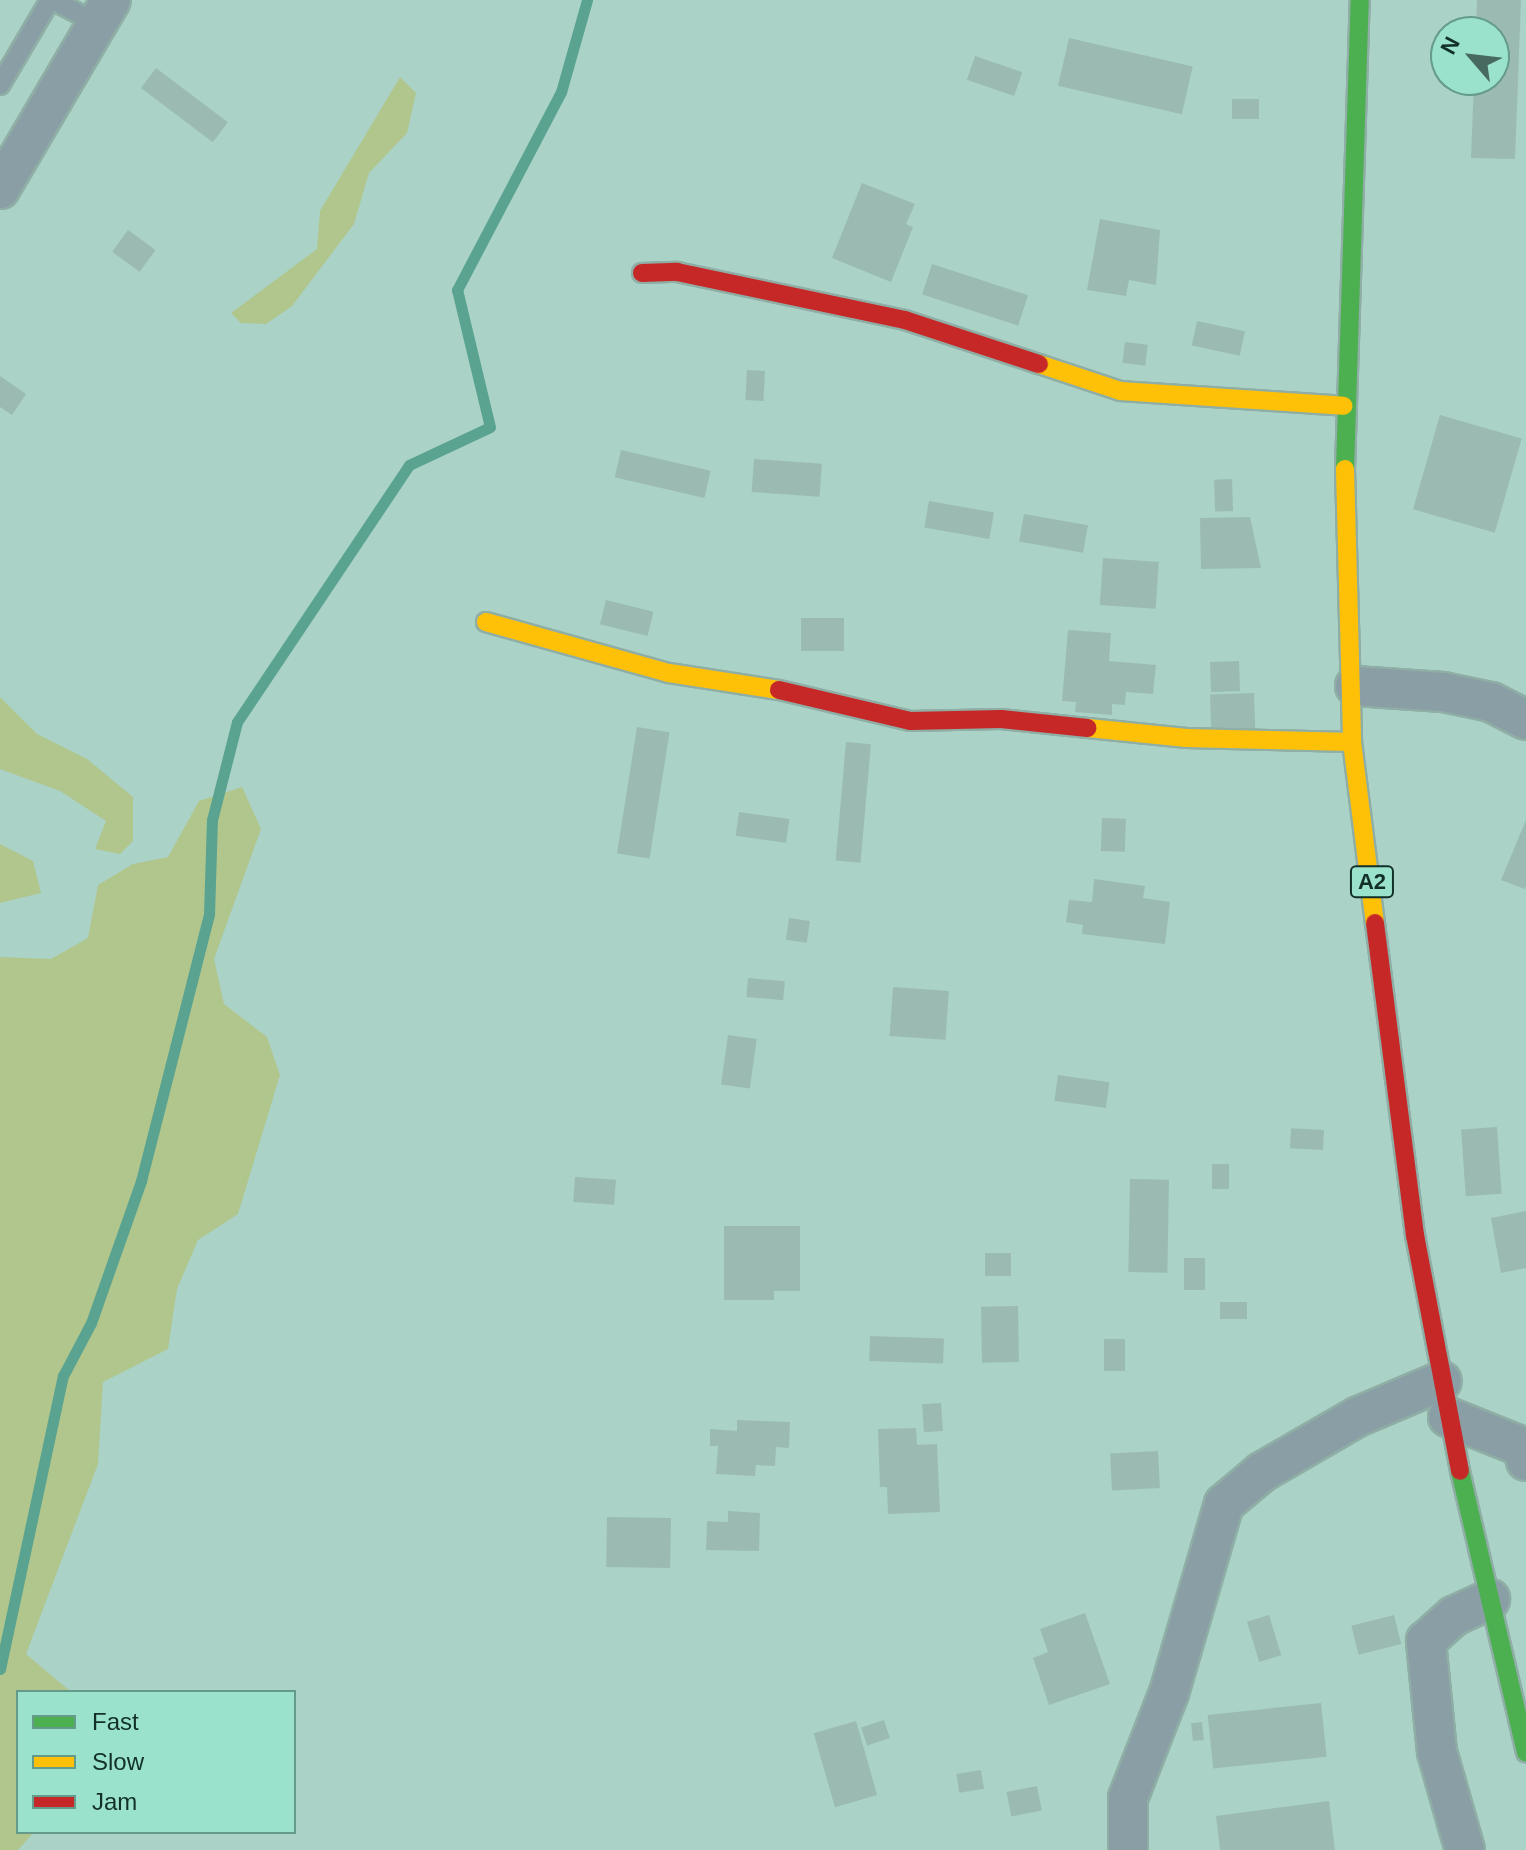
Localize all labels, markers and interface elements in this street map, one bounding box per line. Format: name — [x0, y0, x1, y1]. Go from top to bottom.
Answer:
north arrow — [1430, 16, 1510, 96]
text: N — [1435, 33, 1465, 58]
road number: A2 — [1348, 864, 1396, 900]
legend — [16, 1690, 296, 1834]
text: Fast — [92, 1708, 139, 1735]
text: Slow — [92, 1748, 144, 1775]
text: Jam — [92, 1788, 137, 1815]

